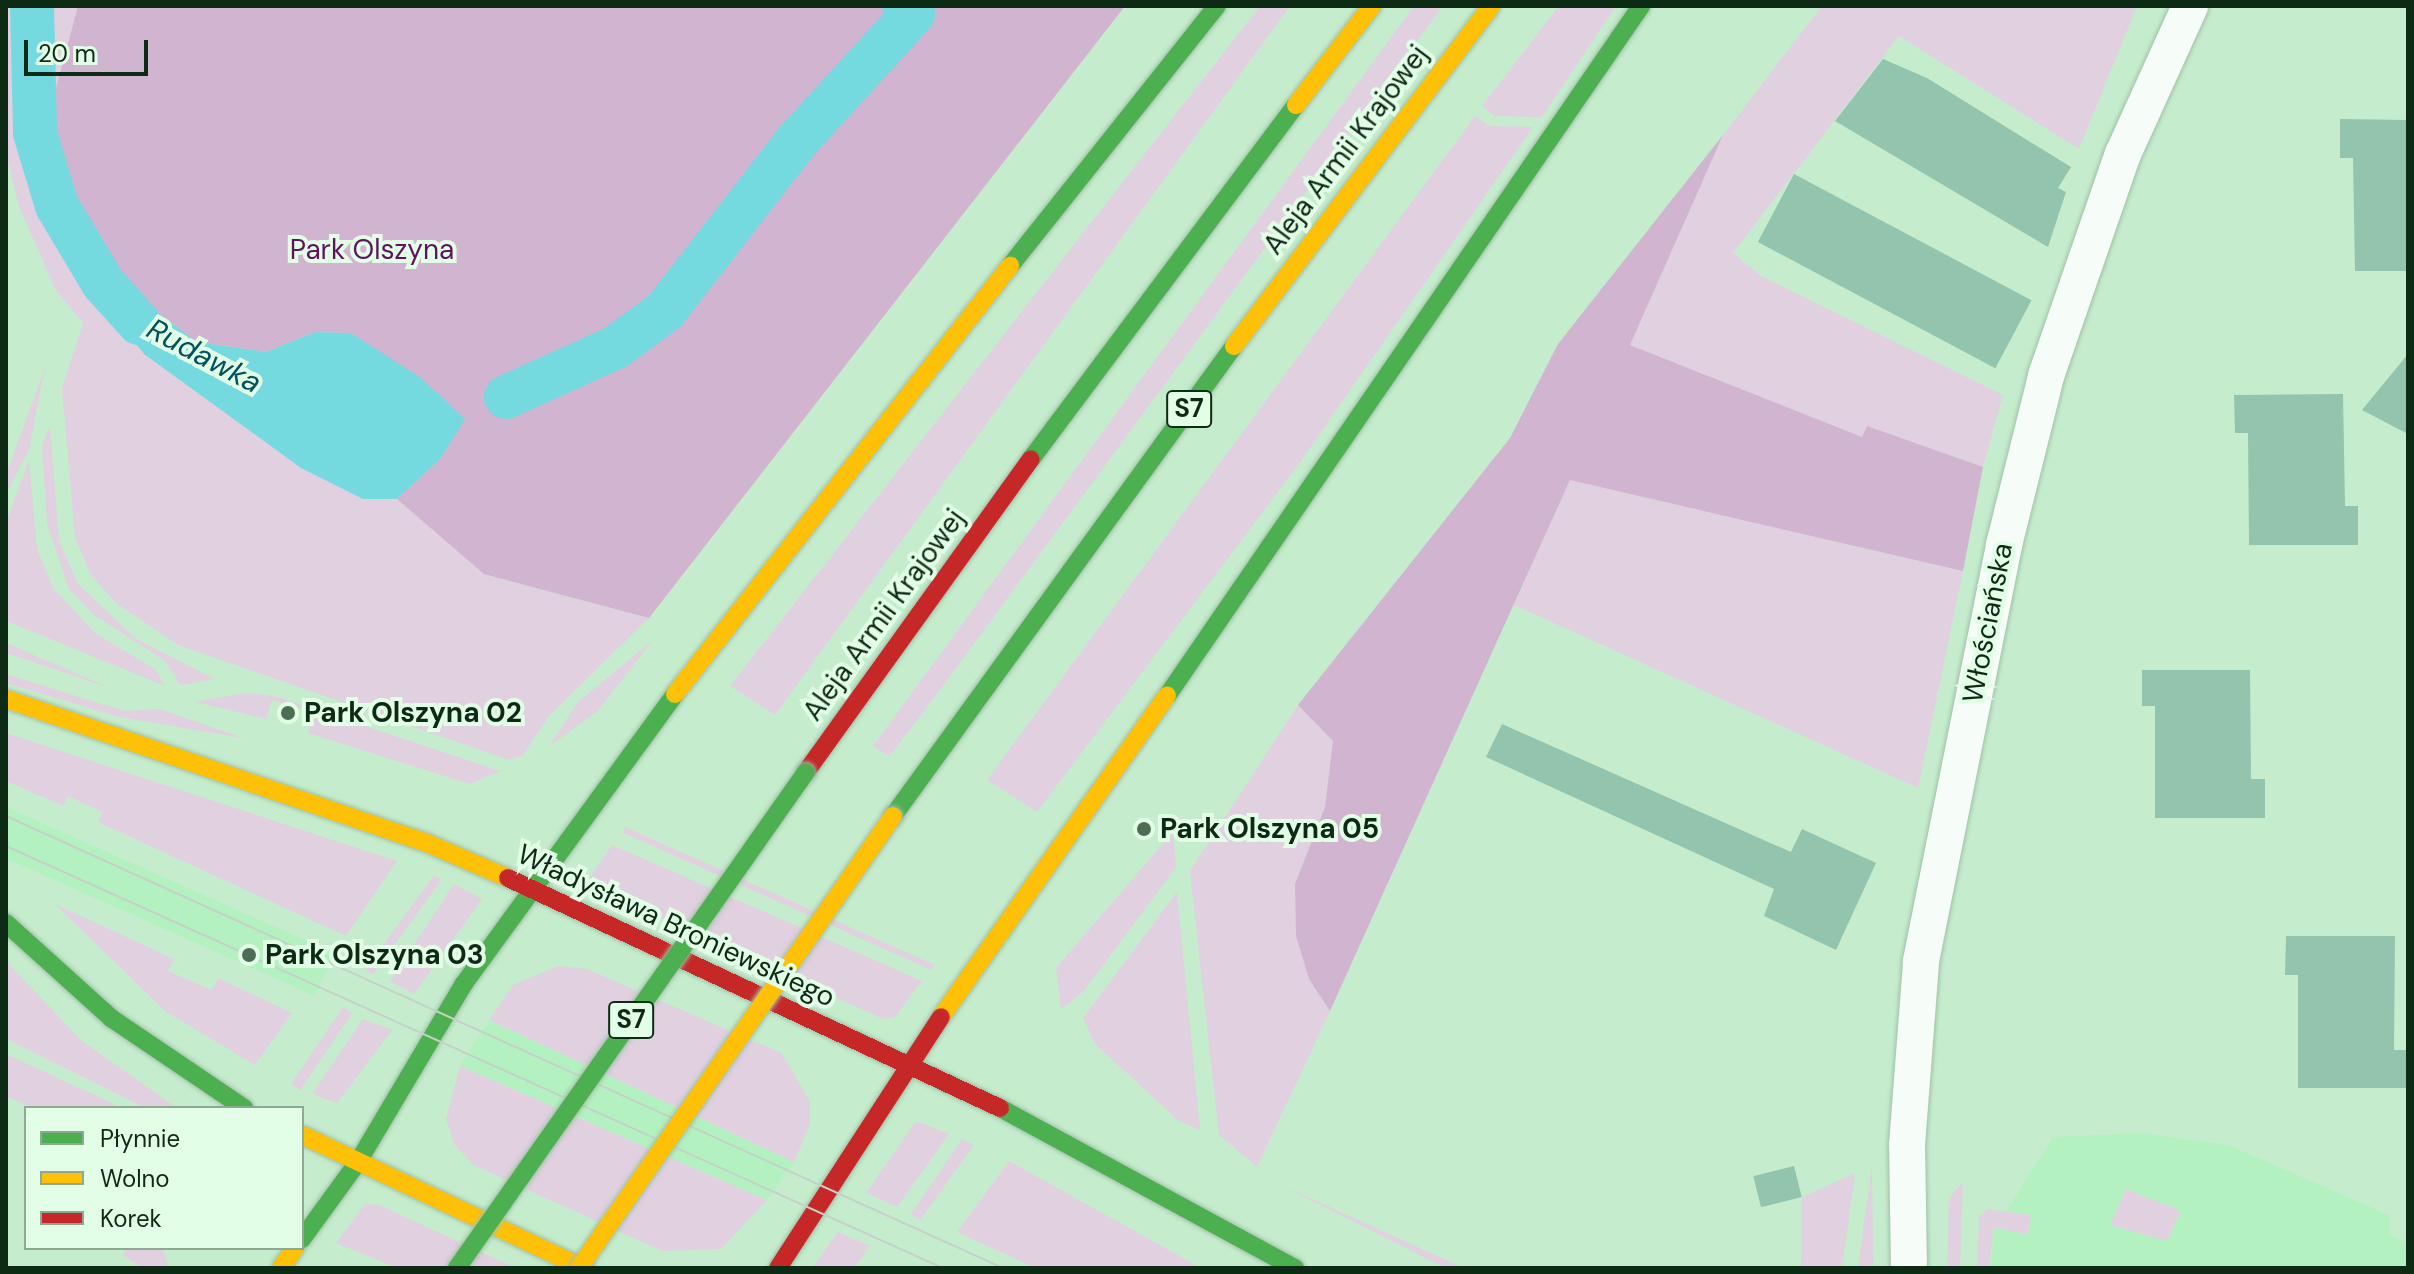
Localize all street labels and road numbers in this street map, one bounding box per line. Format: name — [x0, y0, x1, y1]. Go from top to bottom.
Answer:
street label: Aleja Armii Krajowej — [1256, 39, 1436, 261]
road number: S7 — [1165, 387, 1213, 431]
street label: Aleja Armii Krajowej — [796, 503, 972, 727]
street label: Włościańska — [1956, 540, 2020, 706]
street label: Władysława Broniewskiego — [512, 838, 840, 1014]
road number: S7 — [607, 998, 655, 1042]

